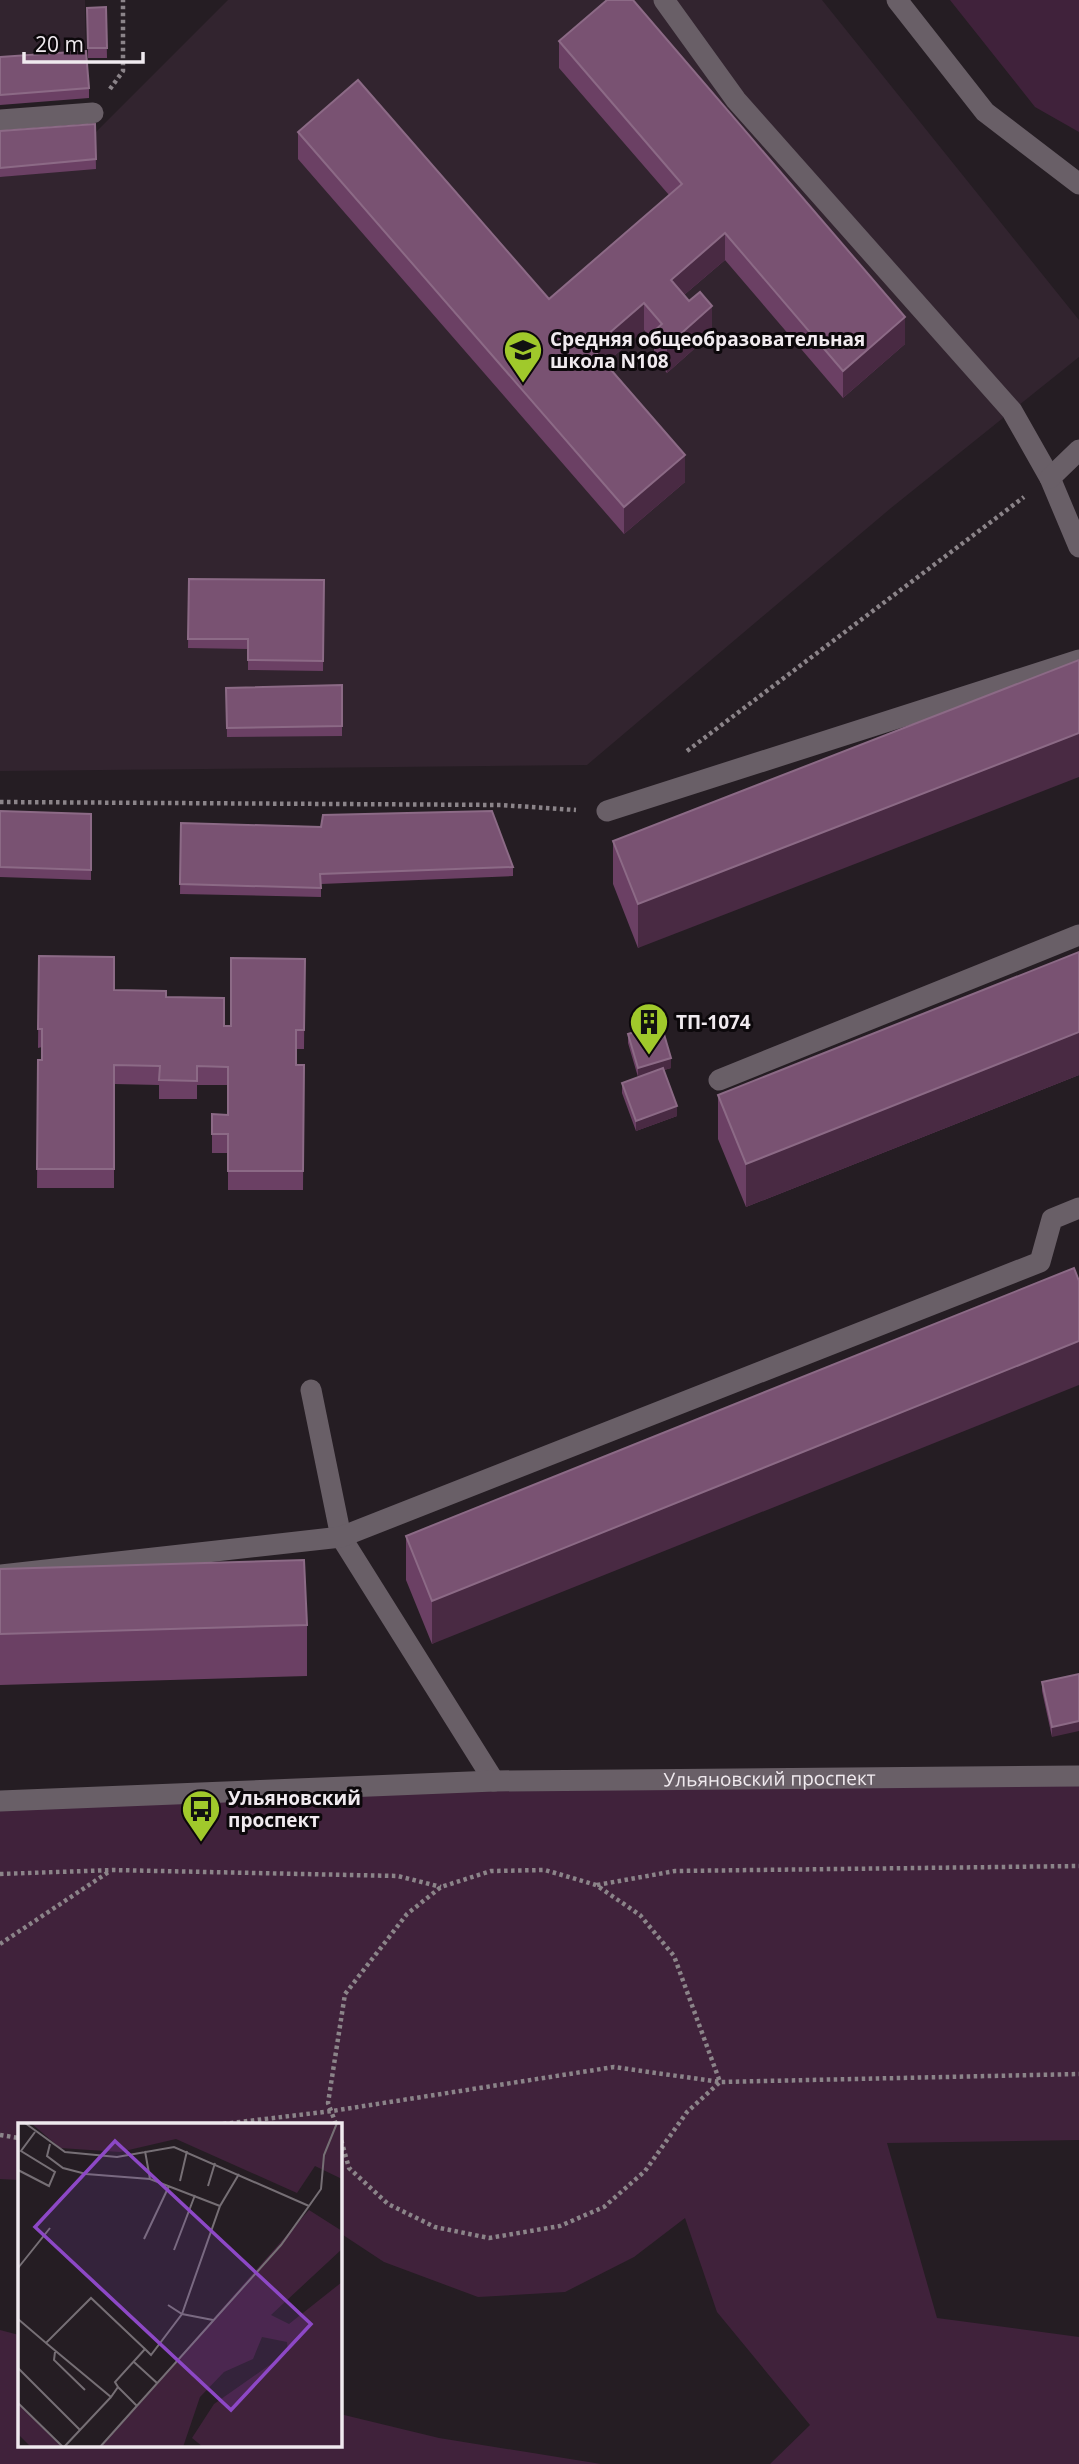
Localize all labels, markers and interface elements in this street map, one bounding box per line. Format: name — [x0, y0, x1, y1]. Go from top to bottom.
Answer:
scale bar — [24, 21, 144, 65]
text: 20 m — [35, 30, 84, 58]
place label: Средняя общеобразовательная школа N108 — [550, 326, 865, 374]
school or university icon: Средняя общеобразовательная школа N108 — [502, 329, 544, 384]
building icon: ТП-1074 — [628, 1001, 670, 1056]
place label: ТП-1074 — [676, 1009, 751, 1035]
street label: Ульяновский проспект — [663, 1765, 876, 1793]
place label: Ульяновский проспект — [228, 1785, 361, 1833]
bus stop icon: Ульяновский проспект — [180, 1788, 222, 1843]
inset map — [18, 2123, 341, 2446]

